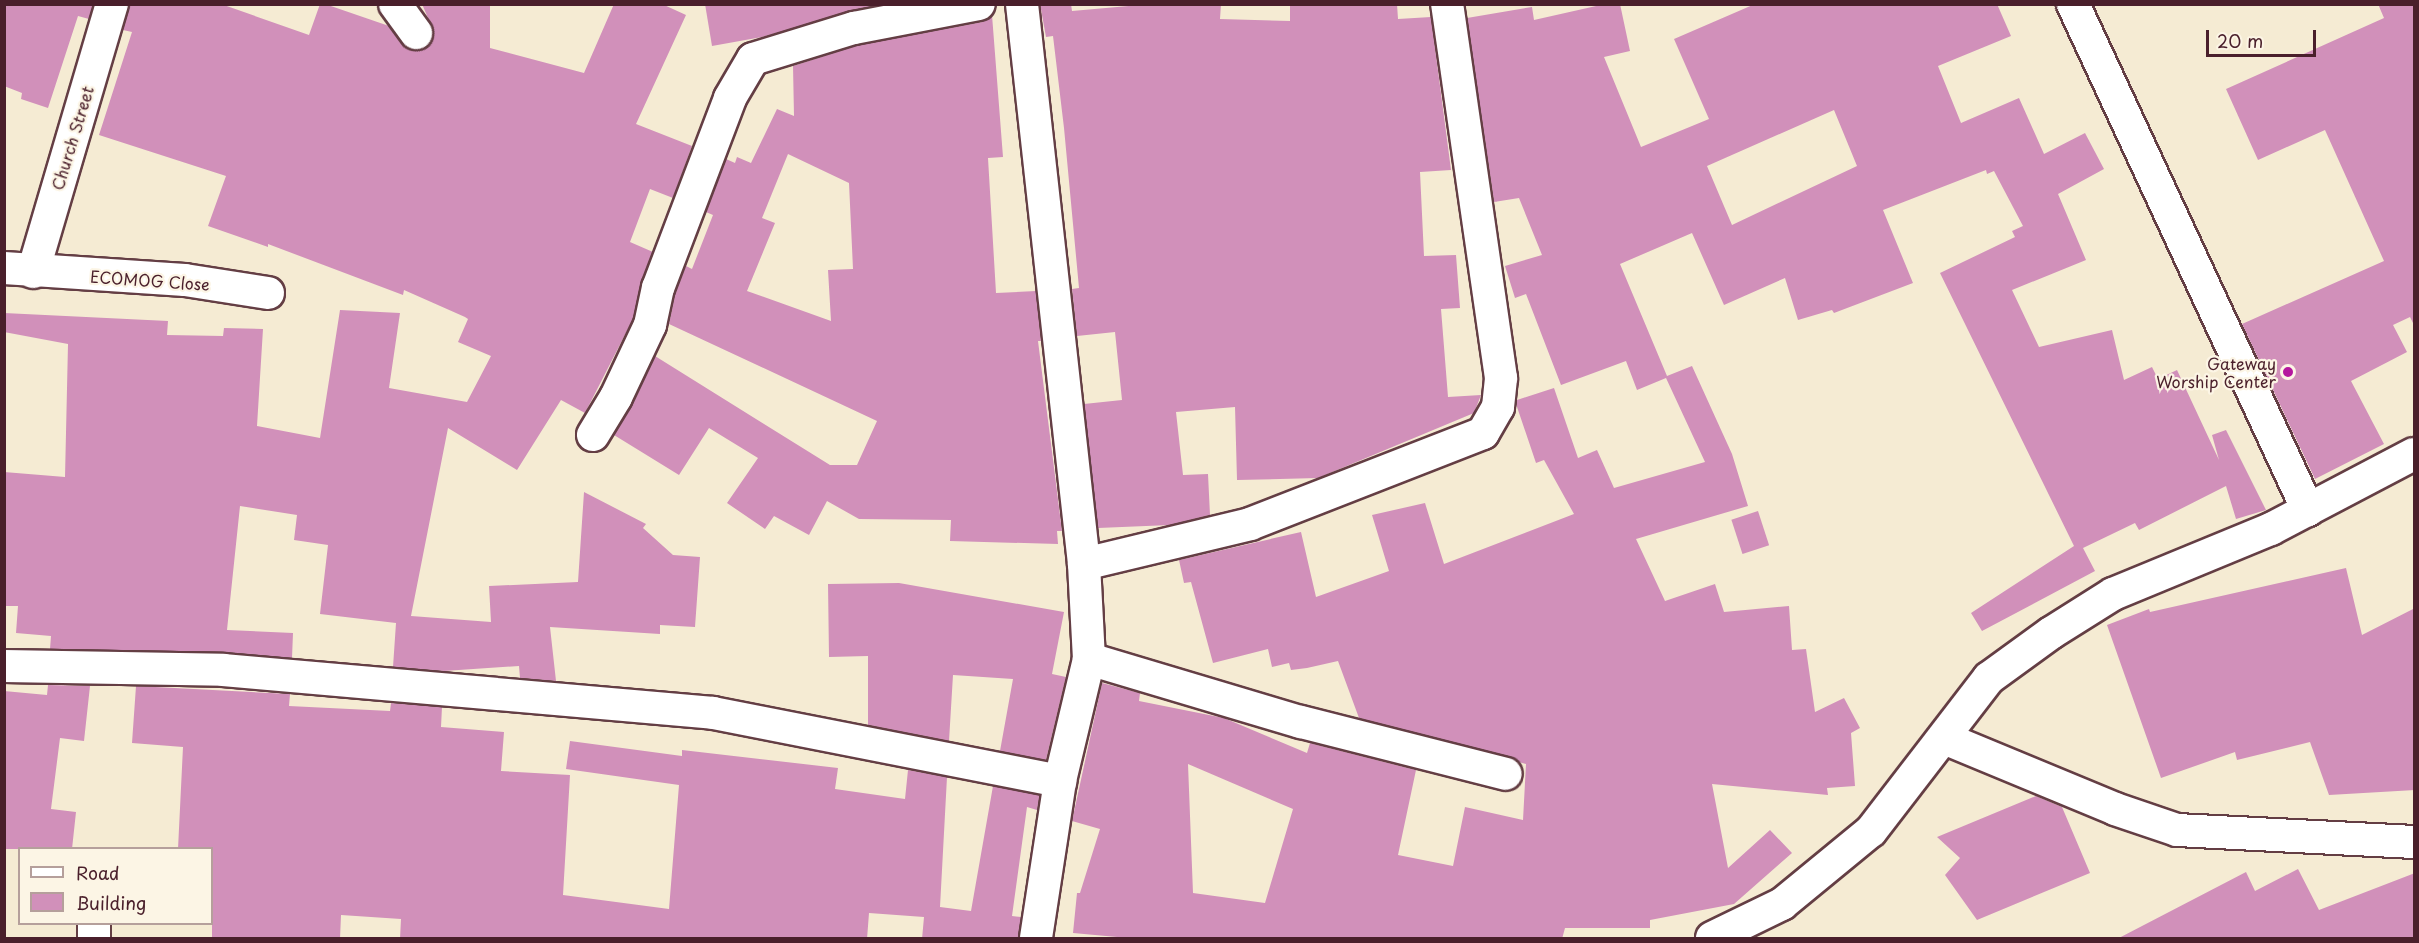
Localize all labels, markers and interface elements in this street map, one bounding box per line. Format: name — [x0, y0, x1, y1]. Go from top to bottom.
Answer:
scale bar — [2209, 18, 2318, 56]
text: 20 m — [2217, 27, 2263, 54]
street label: Church Street — [47, 84, 97, 192]
street label: ECOMOG Close — [89, 266, 211, 294]
place label: Gateway Worship Center — [2156, 353, 2276, 391]
marker: Gateway Worship Center — [2281, 365, 2295, 379]
legend — [18, 847, 213, 925]
text: Road — [76, 859, 120, 886]
text: Building — [76, 889, 146, 916]

